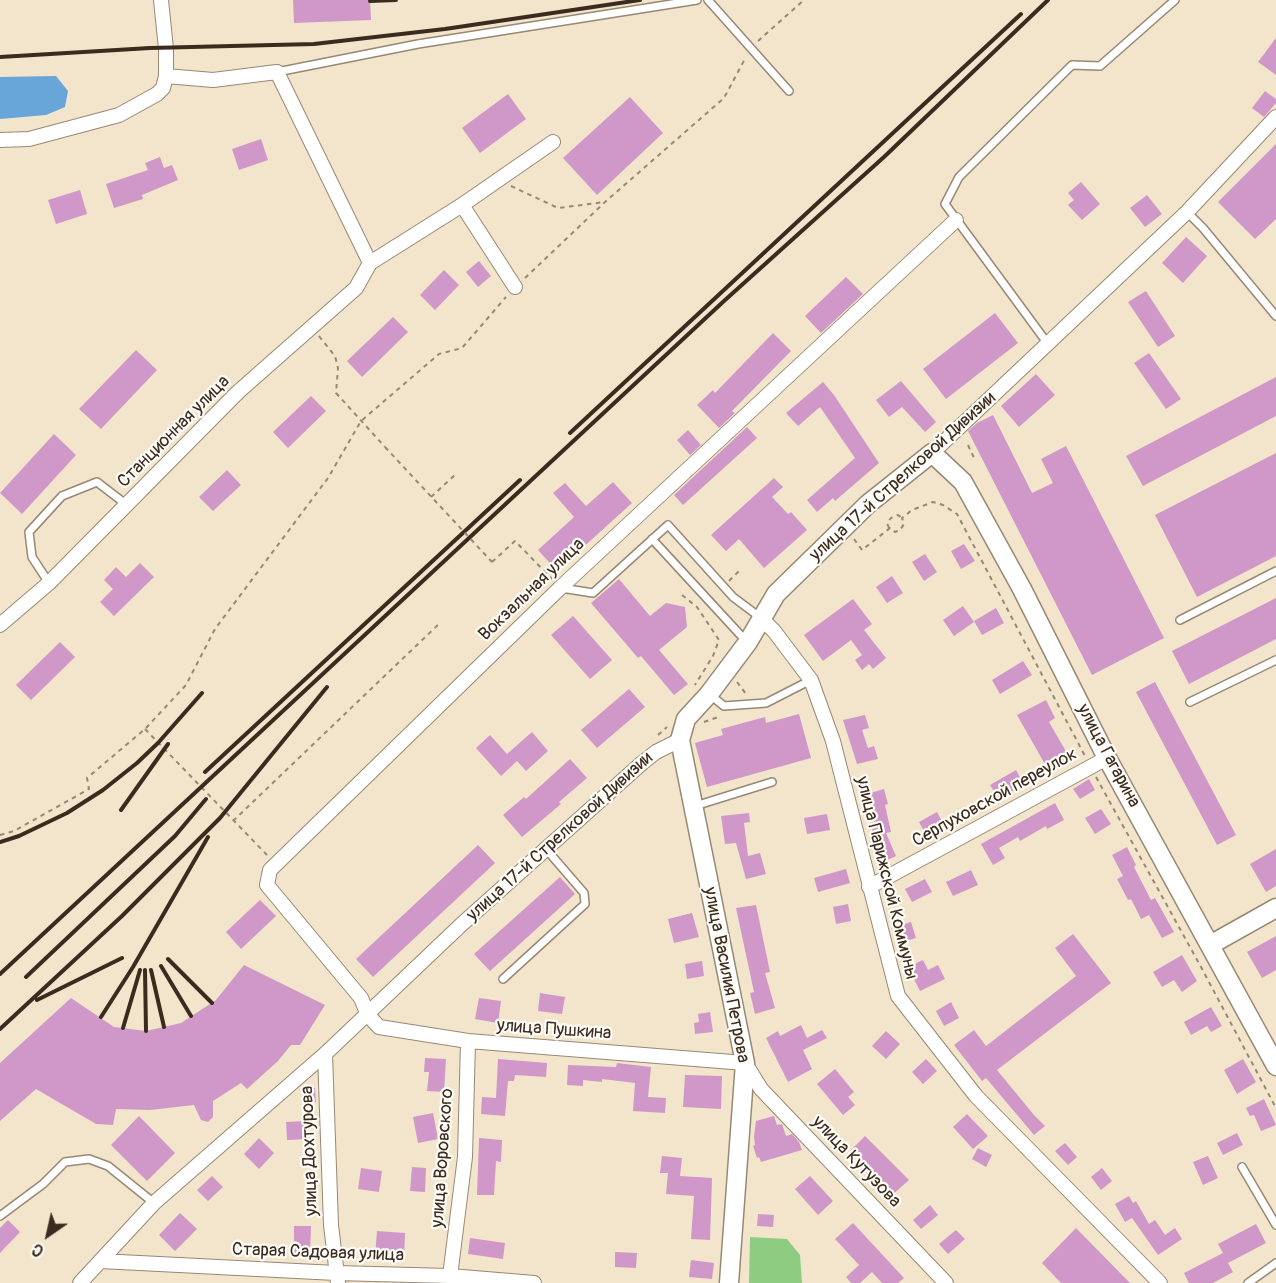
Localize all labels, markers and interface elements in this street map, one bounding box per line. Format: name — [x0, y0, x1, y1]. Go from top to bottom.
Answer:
street label: Станционная улица — [113, 371, 235, 493]
street label: улица 17-й Стрелковой Дивизии — [806, 388, 1000, 566]
street label: Вокзальная улица — [475, 534, 589, 646]
street label: улица Гагарина — [1072, 701, 1144, 811]
street label: Серпуховской переулок — [909, 744, 1081, 852]
street label: улица 17-й Стрелковой Дивизии — [463, 748, 657, 926]
street label: улица Парижской Коммуны — [850, 774, 922, 982]
street label: улица Василия Петрова — [698, 885, 754, 1065]
street label: улица Пушкина — [496, 1015, 612, 1045]
street label: улица Дохтурова — [297, 1086, 323, 1216]
street label: улица Воровского — [427, 1088, 459, 1228]
street label: улица Кутузова — [807, 1112, 905, 1212]
north arrow — [18, 1205, 78, 1265]
text: С — [28, 1239, 48, 1261]
street label: Старая Садовая улица — [232, 1239, 404, 1267]

